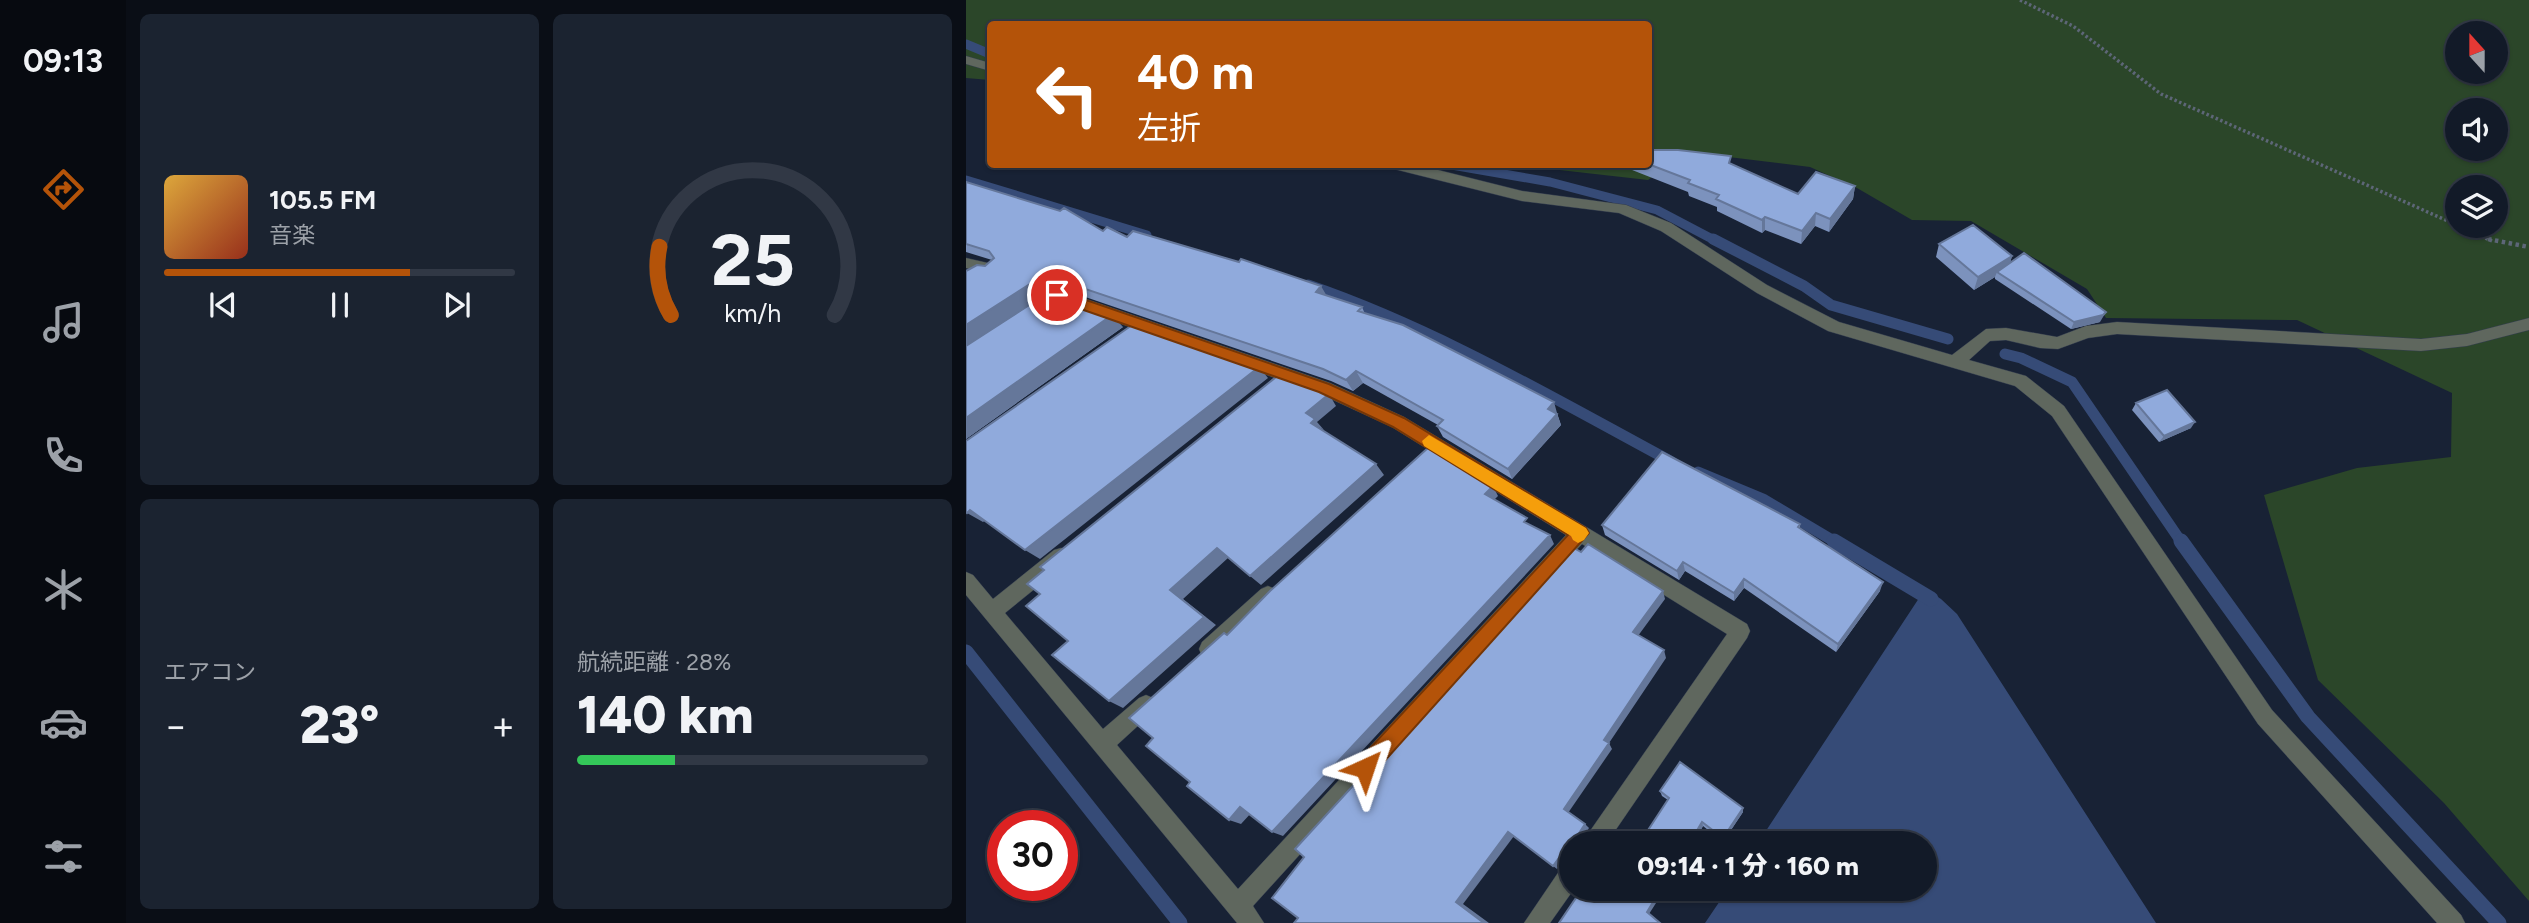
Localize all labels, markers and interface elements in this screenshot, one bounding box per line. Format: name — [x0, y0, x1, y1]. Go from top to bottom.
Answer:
north arrow — [2445, 21, 2508, 84]
map controls — [2445, 21, 2508, 238]
text: 09:13 — [23, 42, 103, 80]
text: 40 m — [1137, 42, 1254, 101]
icon: left — [1022, 49, 1113, 140]
button: sound — [2445, 98, 2508, 161]
text: 左折 — [1137, 109, 1201, 147]
icon: directions — [39, 165, 88, 214]
button: layers — [2445, 175, 2508, 238]
text: 105.5 FM — [269, 184, 376, 216]
text: 25 — [710, 217, 795, 304]
text: 音楽 — [269, 221, 315, 249]
pin — [1027, 265, 1087, 325]
icon: arrive — [1038, 276, 1076, 314]
icon: previous — [204, 286, 242, 324]
icon: pause — [321, 286, 359, 324]
icon: next — [438, 286, 476, 324]
icon: music — [39, 298, 88, 347]
text: km/h — [724, 298, 781, 328]
icon: phone — [39, 431, 88, 480]
icon: climate — [39, 565, 88, 614]
text: 航続距離 · 28% — [577, 648, 731, 676]
text: エアコン — [164, 658, 256, 686]
text: 140 km — [577, 684, 754, 746]
text: 23° — [300, 694, 379, 756]
icon: car — [39, 698, 88, 747]
text: − — [164, 703, 188, 749]
text: + — [491, 703, 515, 749]
position arrow — [1328, 731, 1402, 805]
speed limit sign: 30 — [987, 810, 1078, 901]
icon: filters — [39, 832, 88, 881]
text: 09:14 · 1 分 · 160 m — [1637, 850, 1859, 882]

